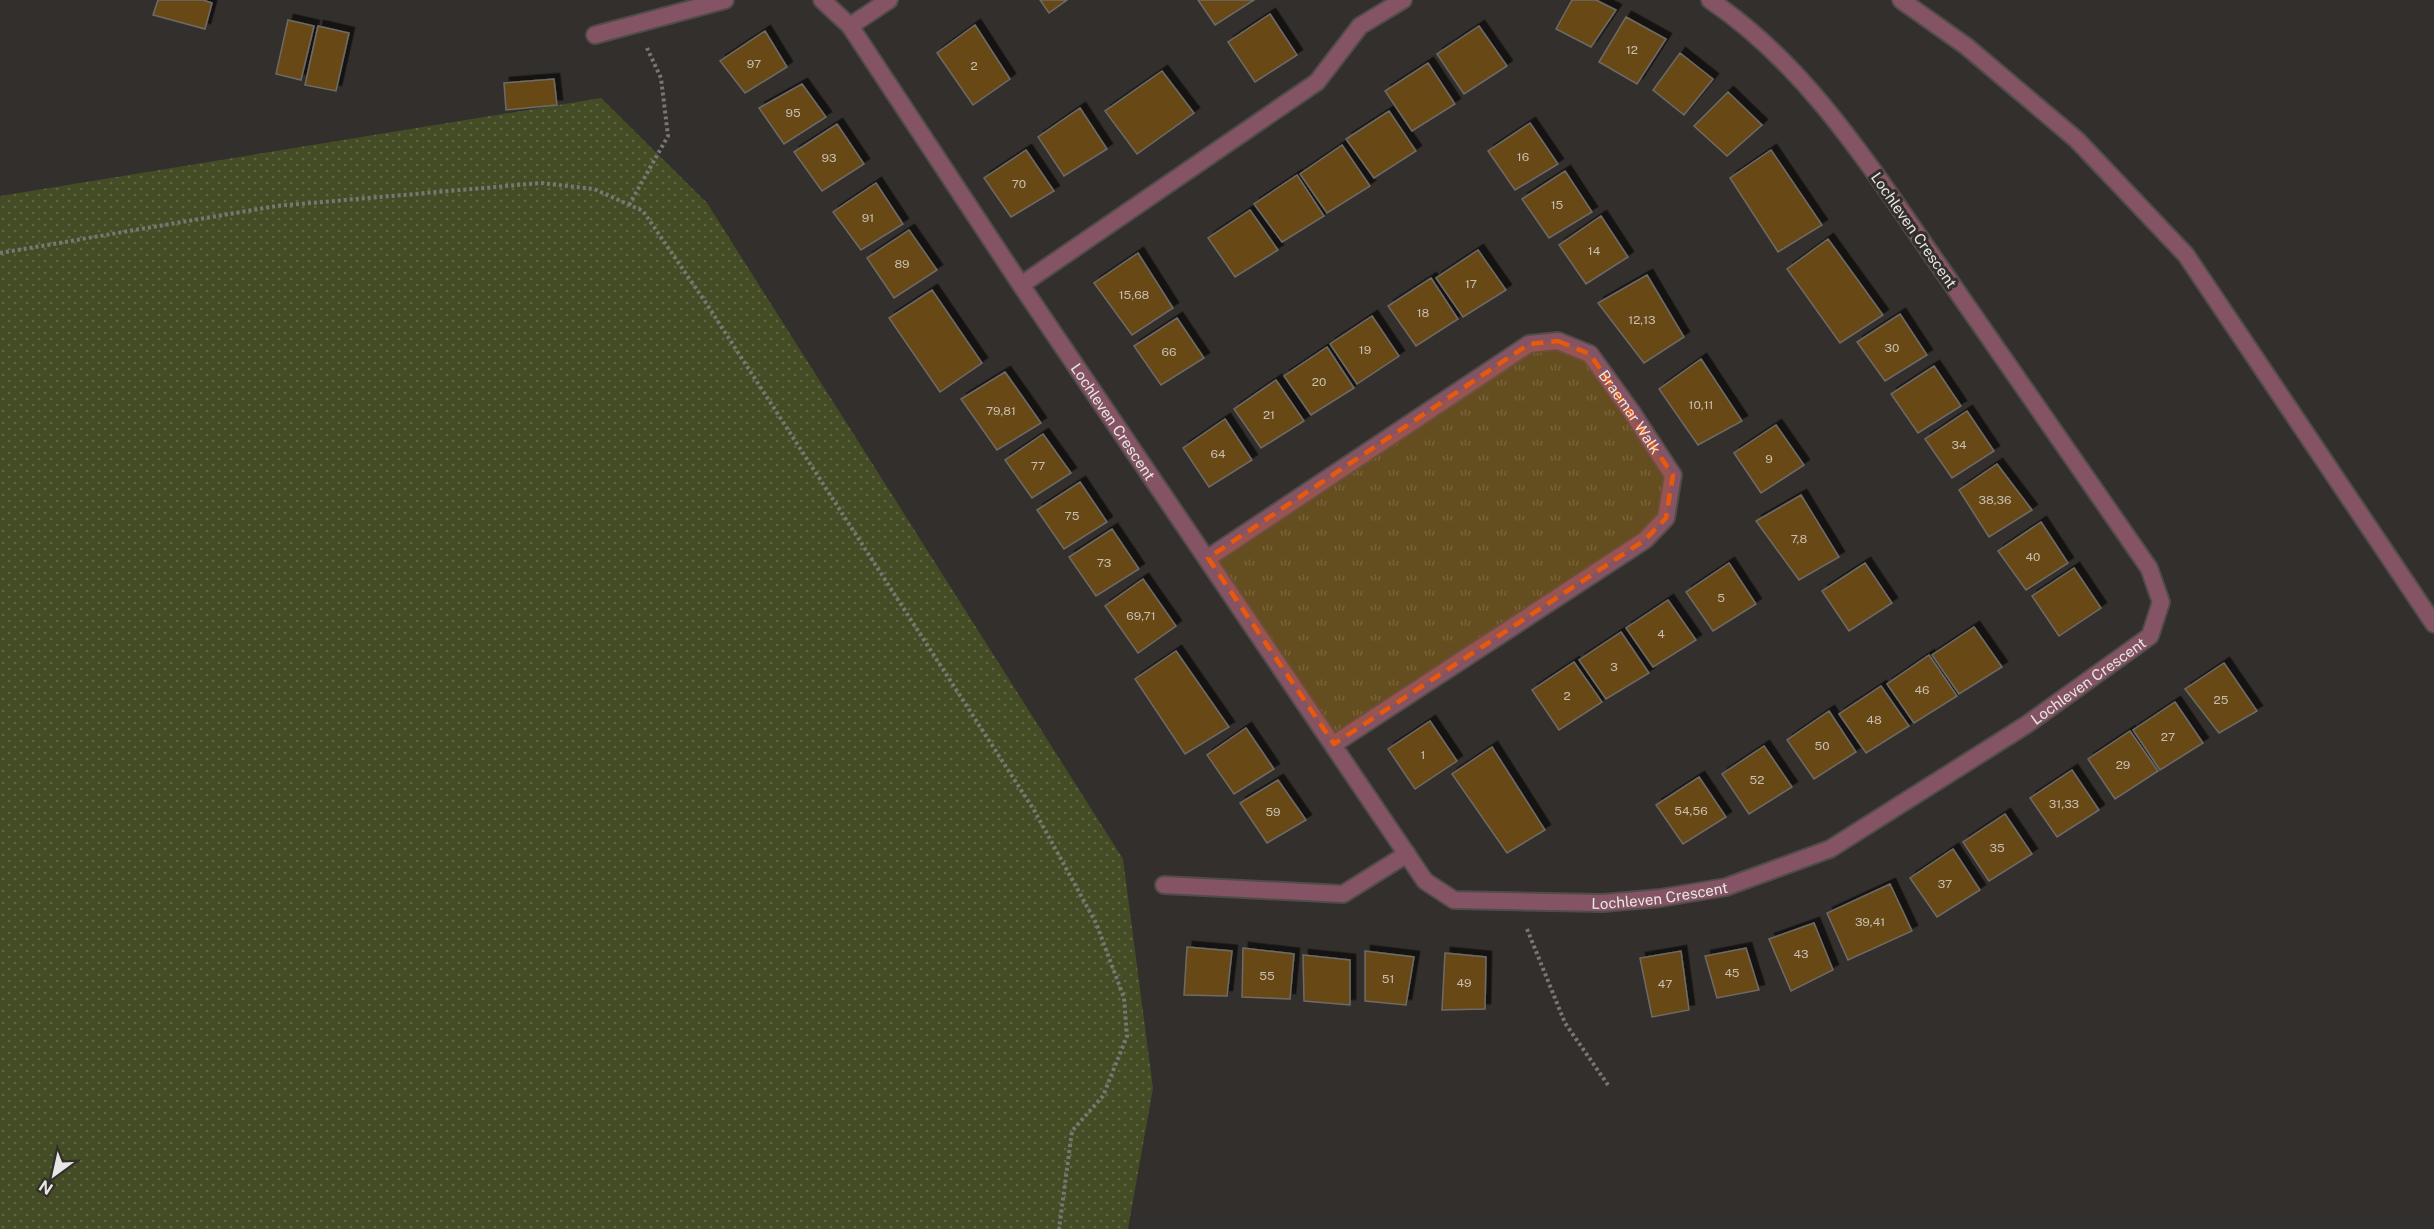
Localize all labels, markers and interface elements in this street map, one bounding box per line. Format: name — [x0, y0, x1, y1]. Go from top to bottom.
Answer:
house number: 12 — [1626, 43, 1638, 57]
house number: 97 — [747, 57, 761, 71]
house number: 2 — [970, 59, 978, 73]
house number: 95 — [785, 106, 801, 120]
house number: 16 — [1517, 150, 1529, 164]
house number: 93 — [822, 151, 836, 165]
street label: Lochleven Crescent — [1868, 169, 1960, 291]
house number: 70 — [1012, 177, 1026, 191]
house number: 15 — [1551, 198, 1564, 212]
house number: 91 — [862, 211, 874, 225]
house number: 14 — [1588, 244, 1601, 258]
house number: 89 — [894, 257, 910, 271]
house number: 17 — [1465, 277, 1477, 291]
house number: 15,68 — [1119, 288, 1150, 302]
house number: 18 — [1417, 306, 1430, 320]
house number: 12,13 — [1628, 313, 1656, 327]
house number: 30 — [1885, 341, 1899, 355]
house number: 19 — [1359, 343, 1371, 357]
house number: 66 — [1162, 345, 1176, 359]
street label: Lochleven Crescent — [1068, 360, 1159, 483]
street label: Braemar Walk — [1596, 367, 1665, 457]
house number: 20 — [1312, 375, 1326, 389]
house number: 10,11 — [1689, 398, 1713, 412]
house number: 79,81 — [986, 404, 1016, 418]
house number: 21 — [1263, 408, 1275, 422]
house number: 34 — [1951, 438, 1967, 452]
house number: 64 — [1211, 447, 1226, 461]
house number: 9 — [1765, 452, 1773, 466]
house number: 77 — [1031, 459, 1045, 473]
house number: 38,36 — [1978, 493, 2012, 507]
house number: 75 — [1065, 509, 1080, 523]
house number: 7,8 — [1791, 532, 1807, 546]
house number: 40 — [2026, 550, 2040, 564]
house number: 73 — [1097, 556, 1111, 570]
house number: 5 — [1717, 591, 1725, 605]
house number: 69,71 — [1126, 609, 1156, 623]
house number: 4 — [1657, 627, 1665, 641]
street label: Lochleven Crescent — [2027, 634, 2149, 727]
house number: 3 — [1610, 660, 1618, 674]
house number: 46 — [1914, 683, 1930, 697]
house number: 2 — [1563, 689, 1571, 703]
house number: 25 — [2214, 693, 2229, 707]
house number: 48 — [1866, 713, 1882, 727]
house number: 27 — [2161, 730, 2175, 744]
house number: 50 — [1814, 739, 1830, 753]
house number: 1 — [1421, 748, 1425, 762]
house number: 29 — [2116, 758, 2130, 772]
house number: 52 — [1750, 773, 1764, 787]
house number: 31,33 — [2049, 797, 2079, 811]
house number: 54,56 — [1674, 804, 1708, 818]
house number: 59 — [1265, 805, 1281, 819]
house number: 35 — [1989, 841, 2005, 855]
house number: 37 — [1938, 877, 1952, 891]
street label: Lochleven Crescent — [1591, 878, 1729, 912]
house number: 39,41 — [1855, 915, 1885, 929]
house number: 43 — [1793, 947, 1809, 961]
house number: 45 — [1724, 966, 1740, 980]
house number: 55 — [1259, 969, 1275, 983]
house number: 51 — [1382, 972, 1394, 986]
house number: 49 — [1456, 976, 1472, 990]
house number: 47 — [1658, 977, 1672, 991]
north arrow — [24, 1145, 84, 1205]
text: N — [36, 1176, 57, 1199]

